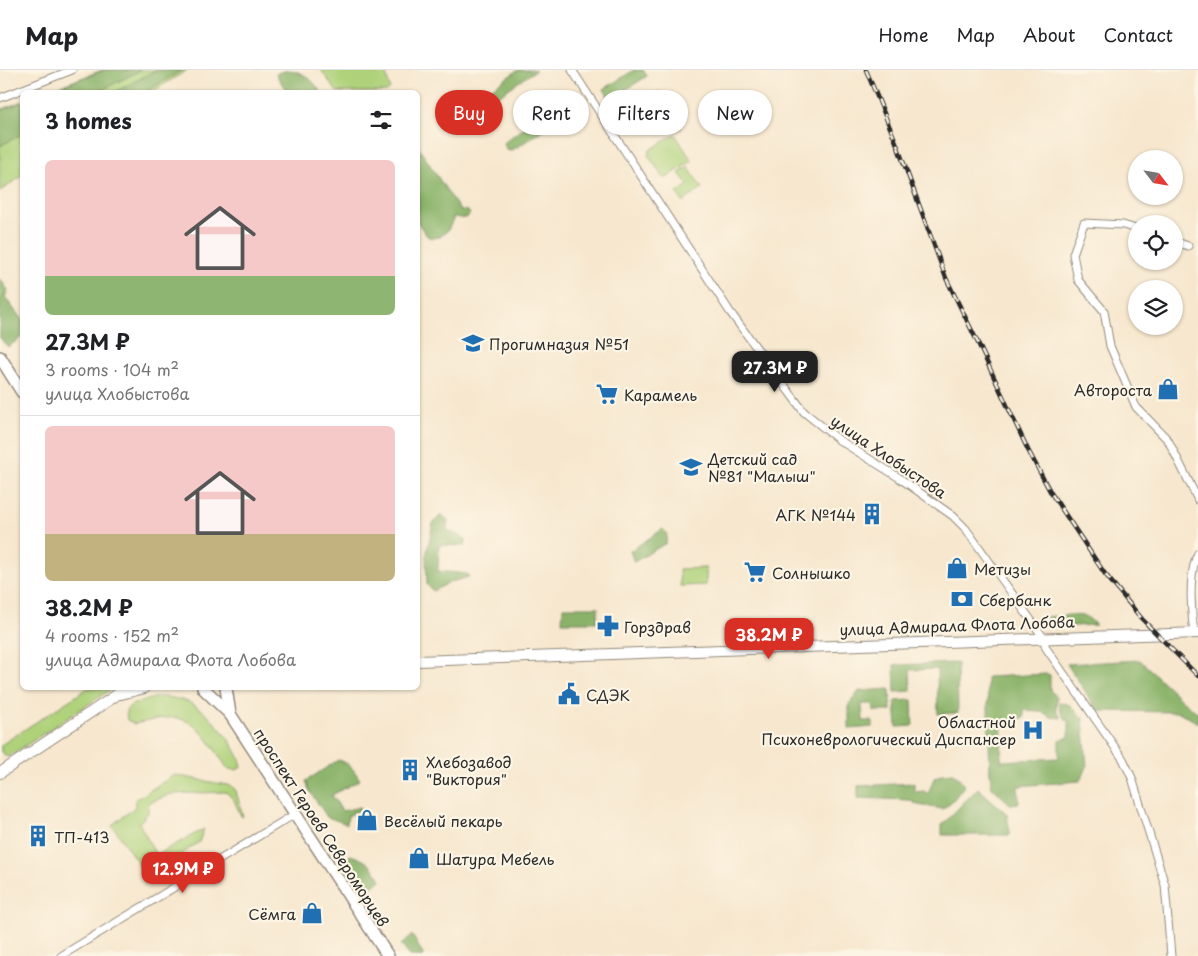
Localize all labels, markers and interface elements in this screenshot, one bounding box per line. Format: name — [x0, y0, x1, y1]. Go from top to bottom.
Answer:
text: Map — [25, 17, 78, 53]
text: Home — [878, 21, 928, 48]
text: Map — [956, 21, 995, 48]
text: About — [1023, 21, 1075, 48]
text: Contact — [1103, 21, 1173, 48]
chip: Buy — [435, 90, 503, 135]
chip: Rent — [513, 90, 589, 135]
chip: Filters — [599, 90, 688, 135]
chip: New — [698, 90, 772, 135]
text: 3 homes — [45, 104, 132, 136]
icon: filters — [367, 106, 395, 134]
north arrow — [1128, 150, 1182, 205]
map controls — [1128, 150, 1183, 335]
icon: home — [175, 193, 265, 283]
button: locate — [1128, 215, 1183, 270]
button: layers — [1128, 280, 1183, 335]
text: 27.3M ₽ — [45, 325, 130, 357]
school or university icon: Прогимназия №51 — [460, 330, 486, 356]
place label: Прогимназия №51 — [489, 332, 629, 355]
pin: 27.3M ₽ — [729, 350, 821, 393]
text: 27.3M ₽ — [743, 355, 807, 379]
text: 3 rooms · 104 m² — [45, 357, 179, 381]
shop icon: Автороста — [1155, 376, 1181, 402]
place label: Автороста — [1074, 378, 1153, 401]
text: улица Хлобыстова — [45, 381, 189, 405]
supermarket icon: Карамель — [594, 381, 620, 407]
place label: Карамель — [624, 383, 697, 406]
street label: улица Хлобыстова — [826, 409, 952, 504]
place label: Детский сад №81 "Малыш" — [707, 447, 816, 487]
school or university icon: Детский сад №81 "Малыш" — [678, 454, 704, 480]
icon: home — [175, 458, 265, 548]
building icon: АГК №144 — [859, 501, 885, 527]
place label: АГК №144 — [775, 503, 856, 526]
shop icon: Метизы — [944, 555, 970, 581]
place label: Метизы — [974, 557, 1031, 580]
supermarket icon: Солнышко — [742, 559, 768, 585]
place label: Солнышко — [772, 561, 851, 584]
bank icon: Сбербанк — [949, 586, 975, 612]
place label: Сбербанк — [979, 588, 1051, 611]
text: 38.2M ₽ — [45, 591, 133, 623]
street label: улица Адмирала Флота Лобова — [839, 609, 1076, 641]
pharmacy icon: Горздрав — [595, 613, 621, 639]
place label: Горздрав — [624, 615, 691, 638]
pin: 38.2M ₽ — [723, 618, 815, 660]
text: 38.2M ₽ — [736, 622, 802, 646]
text: 4 rooms · 152 m² — [45, 623, 179, 647]
text: улица Адмирала Флота Лобова — [45, 647, 296, 671]
public building icon: СДЭК — [556, 681, 582, 707]
place label: СДЭК — [586, 683, 630, 706]
place label: Областной Психоневрологический Диспансер — [761, 710, 1016, 750]
hospital icon: Областной Психоневрологический Диспансер — [1020, 717, 1046, 743]
street label: проспект Героев Североморцев — [249, 723, 395, 931]
place label: Хлебозавод "Виктория" — [426, 750, 512, 790]
building icon: Хлебозавод "Виктория" — [397, 757, 423, 783]
shop icon: Весёлый пекарь — [354, 807, 380, 833]
place label: Весёлый пекарь — [384, 809, 503, 832]
building icon: ТП-413 — [25, 823, 51, 849]
place label: ТП-413 — [54, 825, 109, 848]
shop icon: Шатура Мебель — [406, 845, 432, 871]
place label: Шатура Мебель — [436, 847, 555, 870]
pin: 12.9M ₽ — [137, 852, 229, 894]
text: 12.9M ₽ — [153, 856, 213, 880]
shop icon: Сёмга — [299, 900, 325, 926]
place label: Сёмга — [248, 902, 297, 925]

